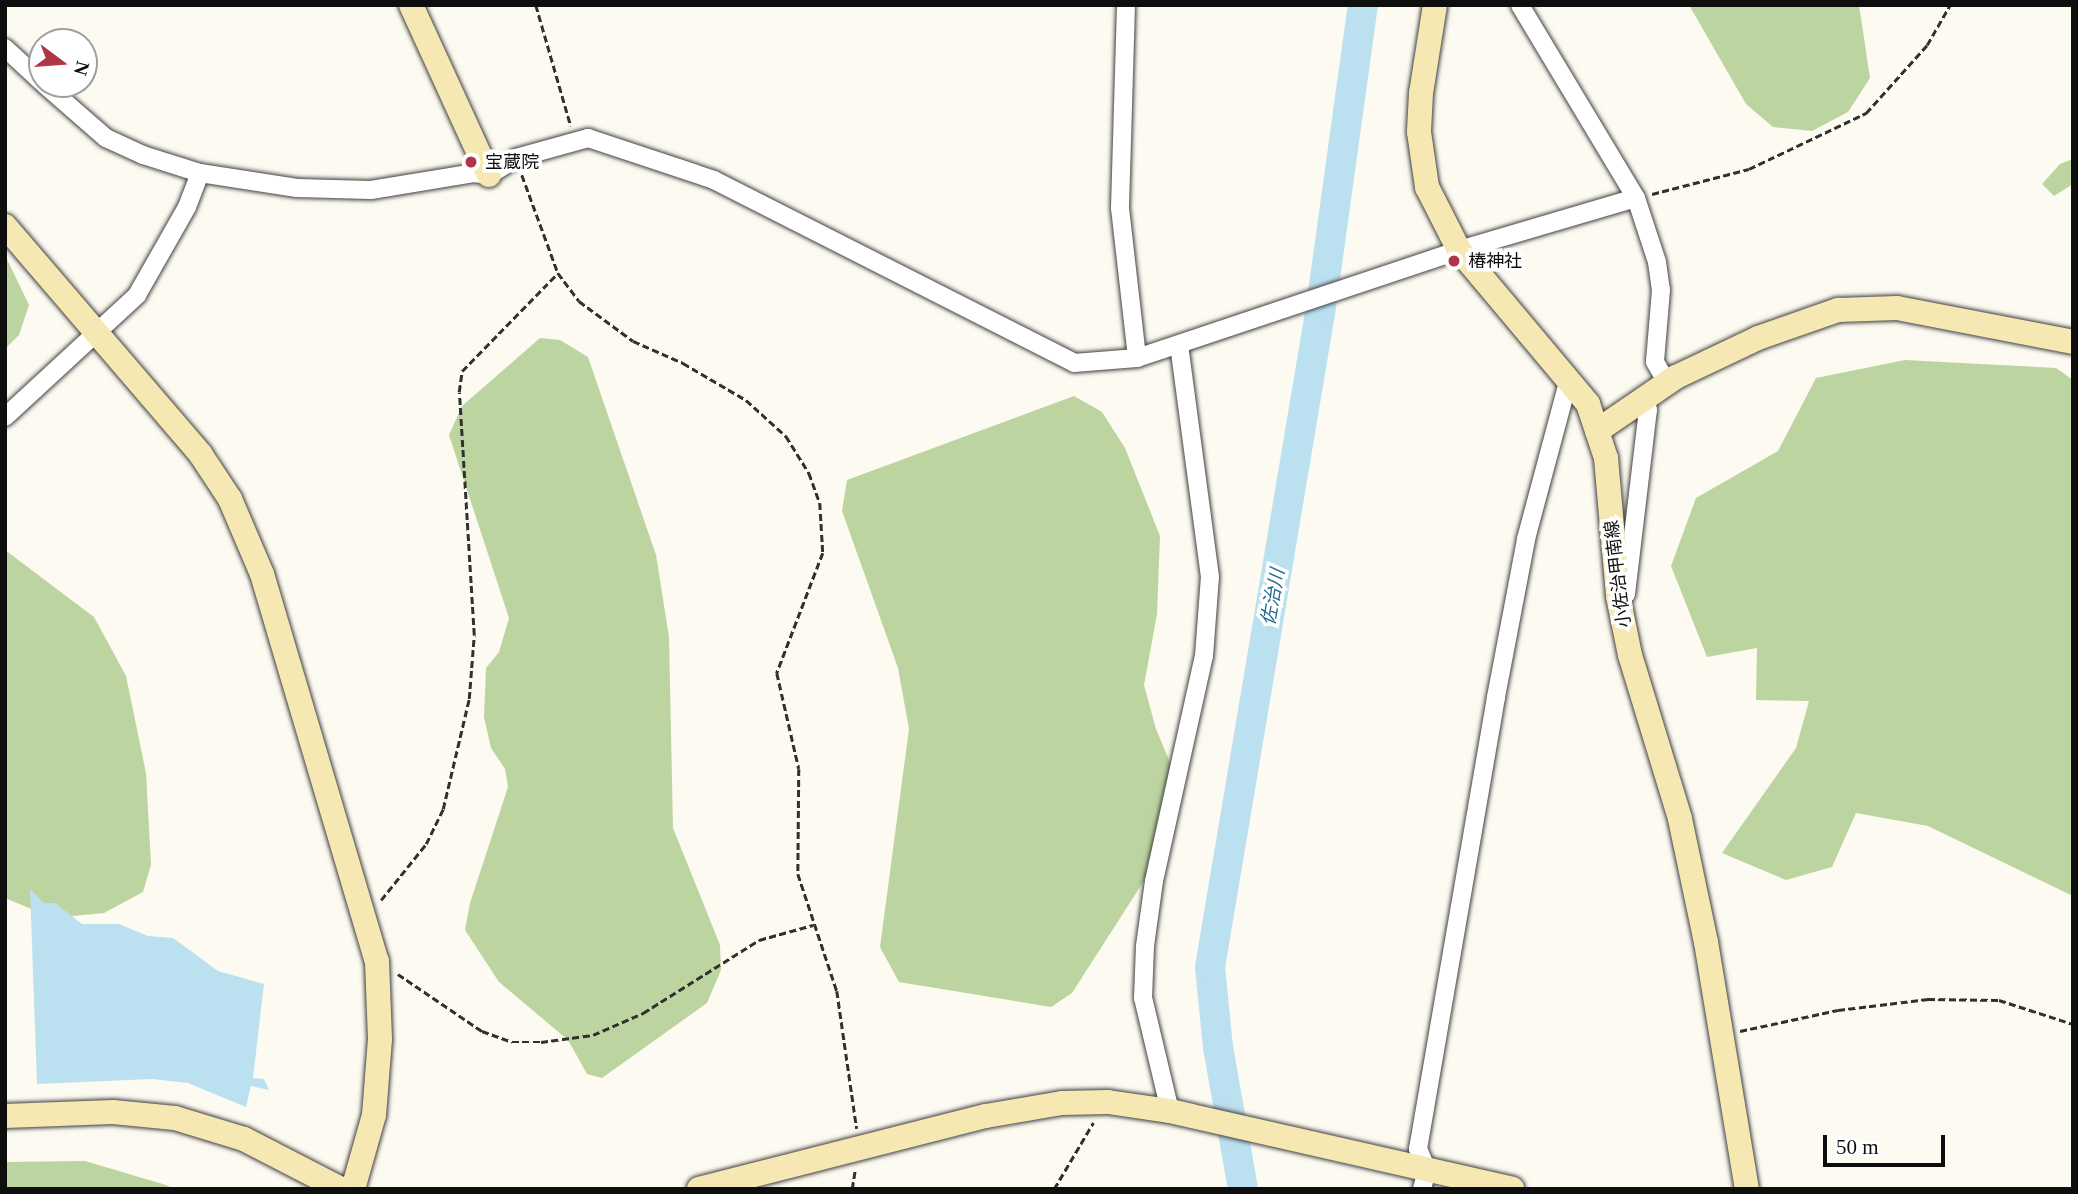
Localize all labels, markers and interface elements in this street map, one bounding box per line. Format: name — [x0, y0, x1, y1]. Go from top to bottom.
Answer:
north arrow — [28, 28, 98, 98]
text: N — [70, 59, 94, 78]
place label: 宝蔵院 — [485, 151, 539, 173]
marker: 宝蔵院 — [463, 154, 479, 170]
place label: 椿神社 — [1468, 250, 1522, 272]
marker: 椿神社 — [1446, 253, 1462, 269]
street label: 小佐治甲南線 — [1601, 519, 1635, 629]
water label: 佐治川 — [1257, 567, 1289, 627]
scale bar — [1826, 1120, 1948, 1164]
text: 50 m — [1836, 1135, 1879, 1159]

